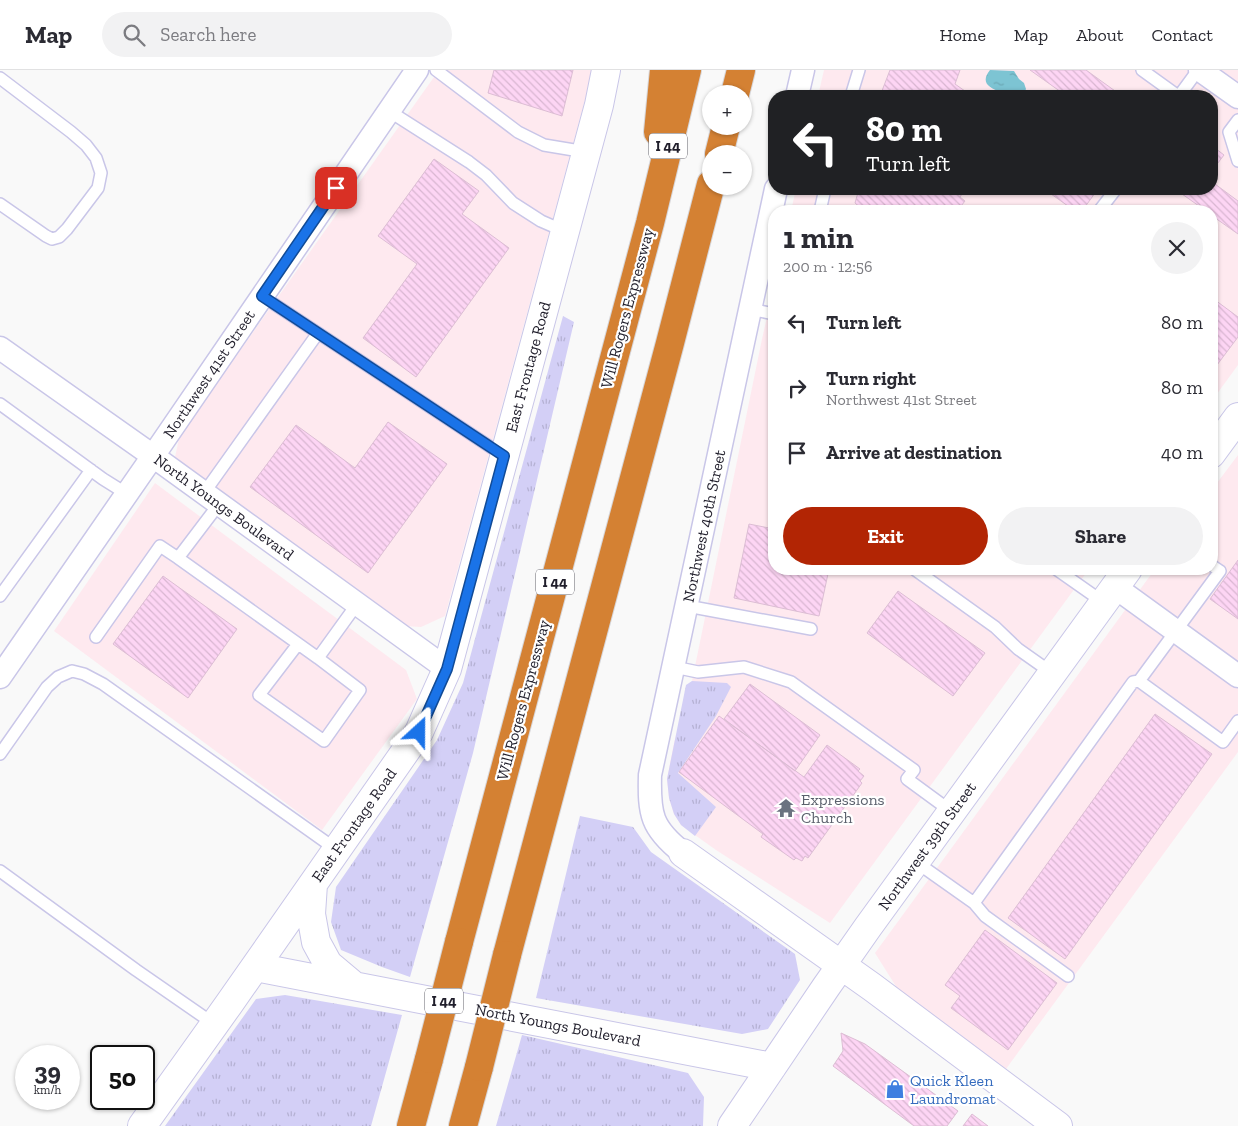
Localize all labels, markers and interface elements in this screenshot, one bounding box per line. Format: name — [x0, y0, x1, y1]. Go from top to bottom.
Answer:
search box — [102, 12, 452, 57]
text: Map — [25, 20, 72, 49]
icon: search — [120, 21, 148, 49]
text: Search here — [160, 23, 257, 46]
text: Home — [939, 24, 986, 46]
text: Map — [1014, 24, 1048, 46]
text: About — [1076, 24, 1123, 46]
text: Contact — [1151, 24, 1213, 46]
map controls — [702, 85, 752, 195]
button: + — [702, 85, 752, 135]
text: 80 m — [866, 108, 942, 150]
icon: left — [783, 110, 848, 175]
road number: I 44 — [649, 134, 687, 158]
button: − — [702, 145, 752, 195]
text: Turn left — [866, 150, 950, 177]
pin — [315, 167, 357, 209]
icon: arrive — [322, 174, 350, 202]
text: 1 min — [783, 220, 854, 256]
button: close — [1151, 222, 1203, 274]
street label: Will Rogers Expressway — [596, 225, 658, 390]
text: 200 m · 12:56 — [783, 257, 873, 276]
street label: East Frontage Road — [501, 299, 555, 435]
street label: Northwest 41st Street — [159, 306, 259, 442]
icon: left — [783, 309, 811, 337]
text: Turn left — [826, 311, 901, 334]
text: 80 m — [1161, 311, 1203, 334]
text: Turn right — [826, 367, 916, 390]
icon: right — [783, 374, 811, 402]
text: 80 m — [1161, 376, 1203, 399]
text: Northwest 41st Street — [826, 390, 977, 409]
icon: arrive — [783, 439, 811, 467]
text: Arrive at destination — [826, 441, 1002, 464]
text: 40 m — [1161, 441, 1203, 464]
street label: Northwest 40th Street — [679, 448, 729, 604]
street label: North Youngs Boulevard — [150, 450, 298, 564]
button: Exit — [783, 507, 988, 565]
button: Share — [998, 507, 1203, 565]
road number: I 44 — [536, 570, 574, 594]
street label: Will Rogers Expressway — [492, 617, 554, 782]
position arrow — [392, 705, 444, 757]
street label: East Frontage Road — [308, 764, 401, 886]
street label: Northwest 39th Street — [874, 778, 980, 914]
place label: Expressions Church — [801, 790, 885, 827]
temple icon: Expressions Church — [775, 797, 797, 819]
road number: I 44 — [425, 988, 463, 1014]
street label: North Youngs Boulevard — [474, 1000, 643, 1050]
speed limit sign: 50 — [90, 1045, 155, 1110]
text: 39 — [34, 1056, 61, 1086]
place label: Quick Kleen Laundromat — [910, 1071, 996, 1108]
shop icon: Quick Kleen Laundromat — [884, 1078, 906, 1100]
text: km/h — [34, 1083, 61, 1097]

